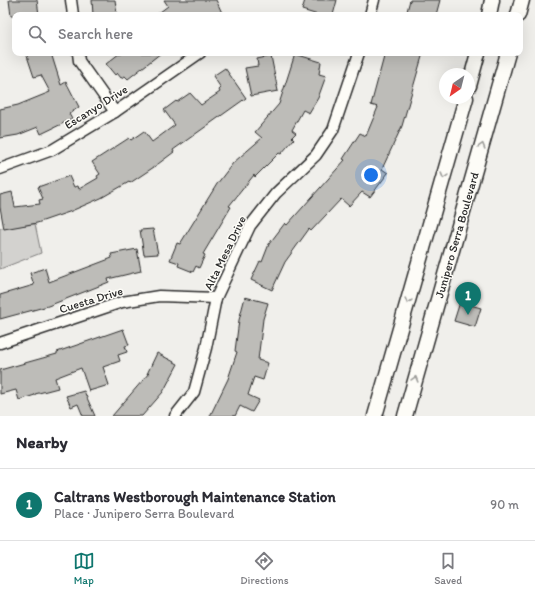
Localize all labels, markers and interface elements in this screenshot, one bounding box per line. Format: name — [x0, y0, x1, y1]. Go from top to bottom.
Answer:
search box — [12, 12, 523, 56]
icon: search — [26, 23, 48, 45]
text: Search here — [58, 25, 133, 43]
north arrow — [439, 68, 475, 104]
street label: Escanyo Drive — [62, 82, 130, 132]
one-way arrow — [477, 143, 486, 150]
your location — [361, 165, 381, 185]
street label: Junipero Serra Boulevard — [432, 170, 482, 300]
one-way arrow — [440, 173, 448, 179]
street label: Alta Mesa Drive — [201, 213, 249, 292]
pin: 1 — [455, 282, 481, 315]
street label: Cuesta Drive — [58, 284, 125, 316]
one-way arrow — [404, 297, 413, 304]
one-way arrow — [410, 375, 419, 382]
text: Nearby — [16, 432, 68, 452]
text: Caltrans Westborough Maintenance Station — [54, 488, 336, 506]
text: 1 — [26, 497, 32, 512]
text: 90 m — [490, 497, 519, 512]
text: Place · Junipero Serra Boulevard — [54, 506, 234, 521]
tab: Map — [73, 550, 95, 587]
tab: Directions — [240, 550, 289, 587]
tab: Saved — [434, 550, 462, 587]

